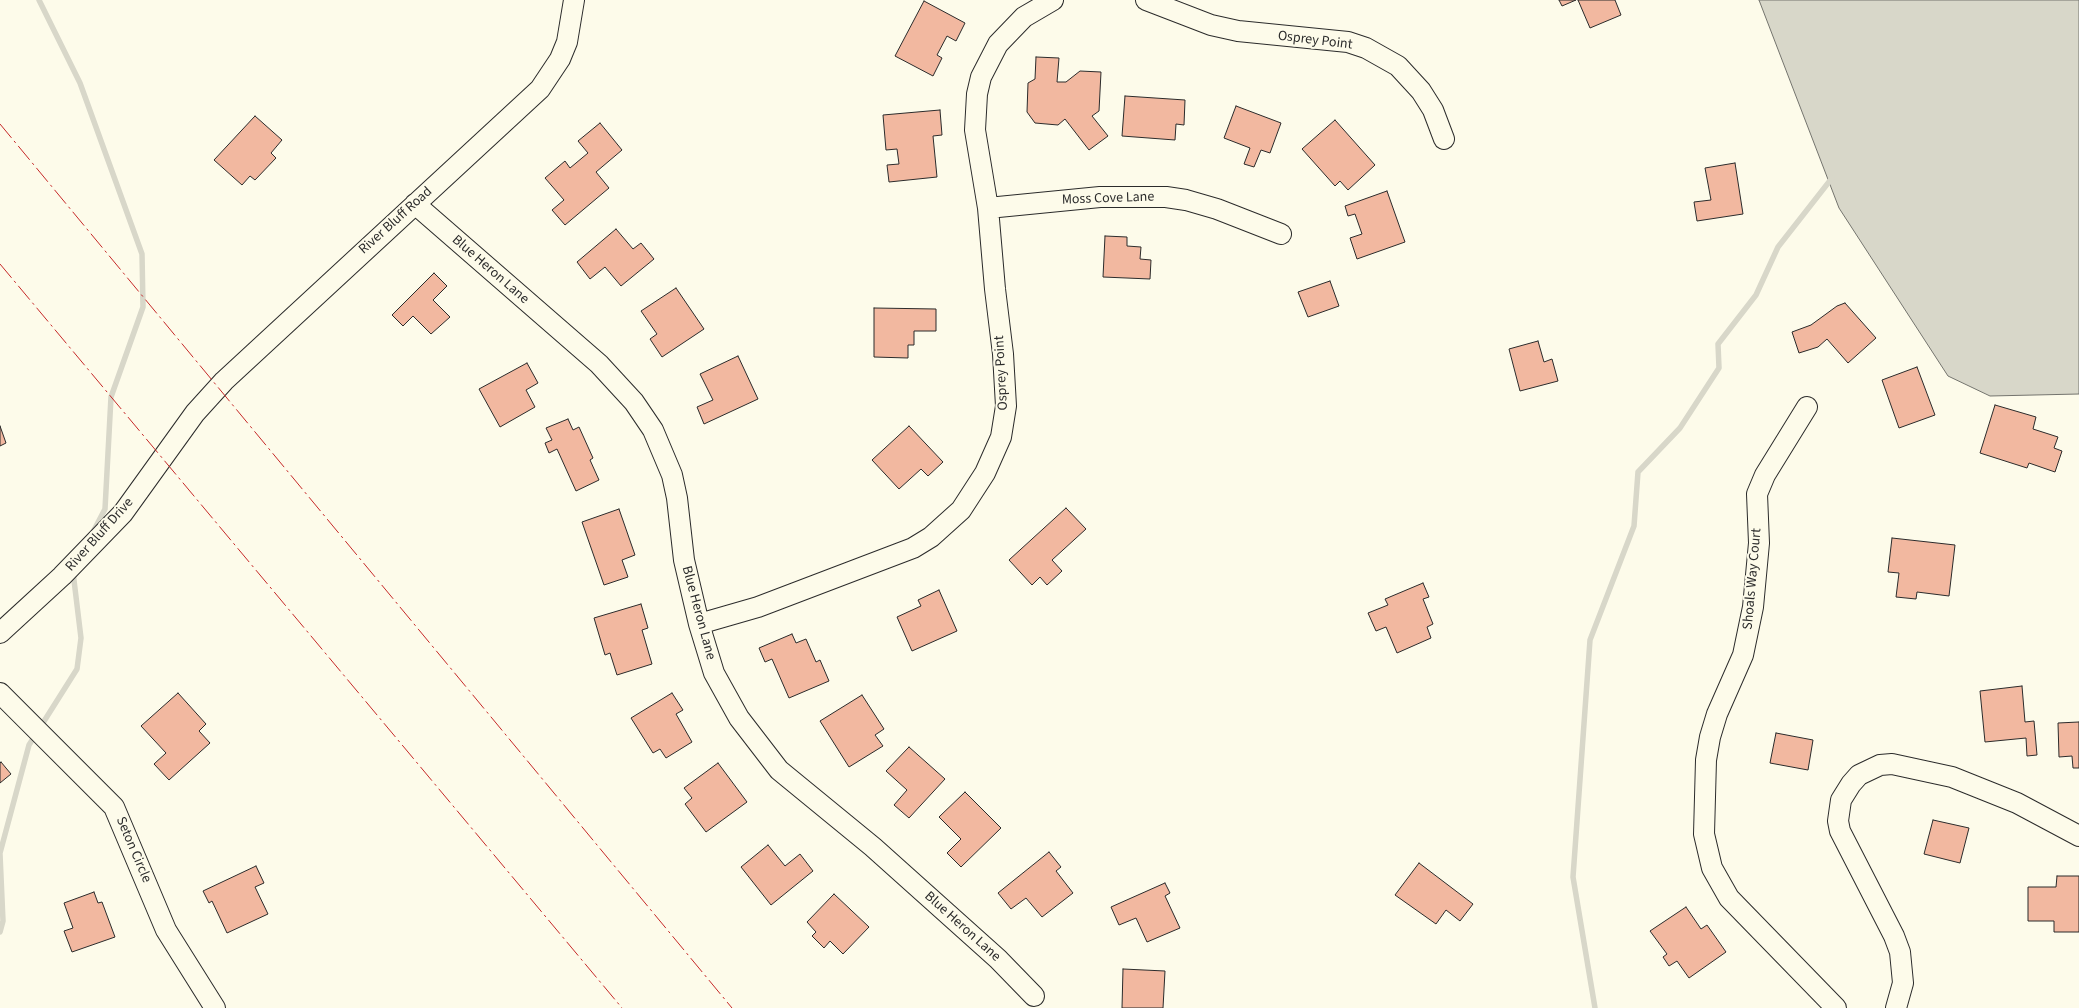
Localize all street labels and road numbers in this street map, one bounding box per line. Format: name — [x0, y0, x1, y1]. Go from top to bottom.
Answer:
street label: Osprey Point — [1277, 28, 1353, 54]
street label: River Bluff Road — [356, 184, 436, 258]
street label: Moss Cove Lane — [1061, 189, 1155, 209]
street label: Blue Heron Lane — [448, 232, 532, 308]
street label: Osprey Point — [992, 335, 1012, 411]
street label: River Bluff Drive — [63, 495, 137, 575]
street label: Shoals Way Court — [1740, 528, 1766, 630]
street label: Blue Heron Lane — [677, 564, 719, 662]
street label: Seton Circle — [112, 815, 154, 885]
street label: Blue Heron Lane — [921, 888, 1003, 966]

